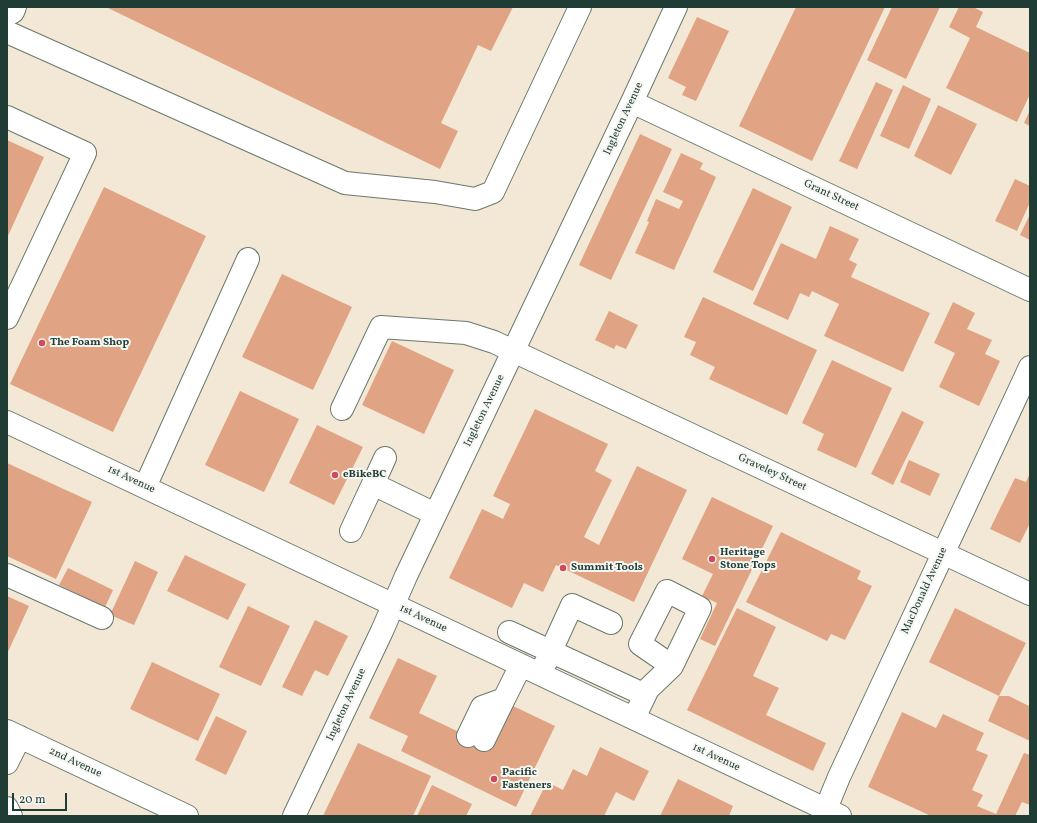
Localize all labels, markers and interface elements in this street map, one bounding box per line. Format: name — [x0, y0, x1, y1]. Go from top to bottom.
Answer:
street label: Ingleton Avenue — [601, 80, 647, 158]
street label: Grant Street — [801, 177, 861, 215]
place label: The Foam Shop — [50, 336, 129, 350]
marker: The Foam Shop — [37, 338, 47, 348]
street label: Ingleton Avenue — [462, 373, 508, 449]
street label: Graveley Street — [736, 451, 808, 495]
street label: 1st Avenue — [105, 463, 157, 497]
place label: eBikeBC — [343, 468, 386, 482]
marker: eBikeBC — [330, 470, 340, 480]
place label: Heritage Stone Tops — [720, 546, 776, 572]
street label: MacDonald Avenue — [899, 546, 951, 636]
marker: Heritage Stone Tops — [707, 554, 717, 564]
place label: Summit Tools — [571, 561, 643, 575]
marker: Summit Tools — [558, 563, 568, 573]
street label: 1st Avenue — [397, 602, 449, 636]
street label: Ingleton Avenue — [324, 666, 370, 744]
street label: 1st Avenue — [690, 741, 742, 775]
street label: 2nd Avenue — [46, 745, 104, 781]
place label: Pacific Fasteners — [502, 766, 552, 792]
marker: Pacific Fasteners — [489, 774, 499, 784]
scale bar — [14, 785, 69, 811]
text: 20 m — [19, 792, 46, 808]

